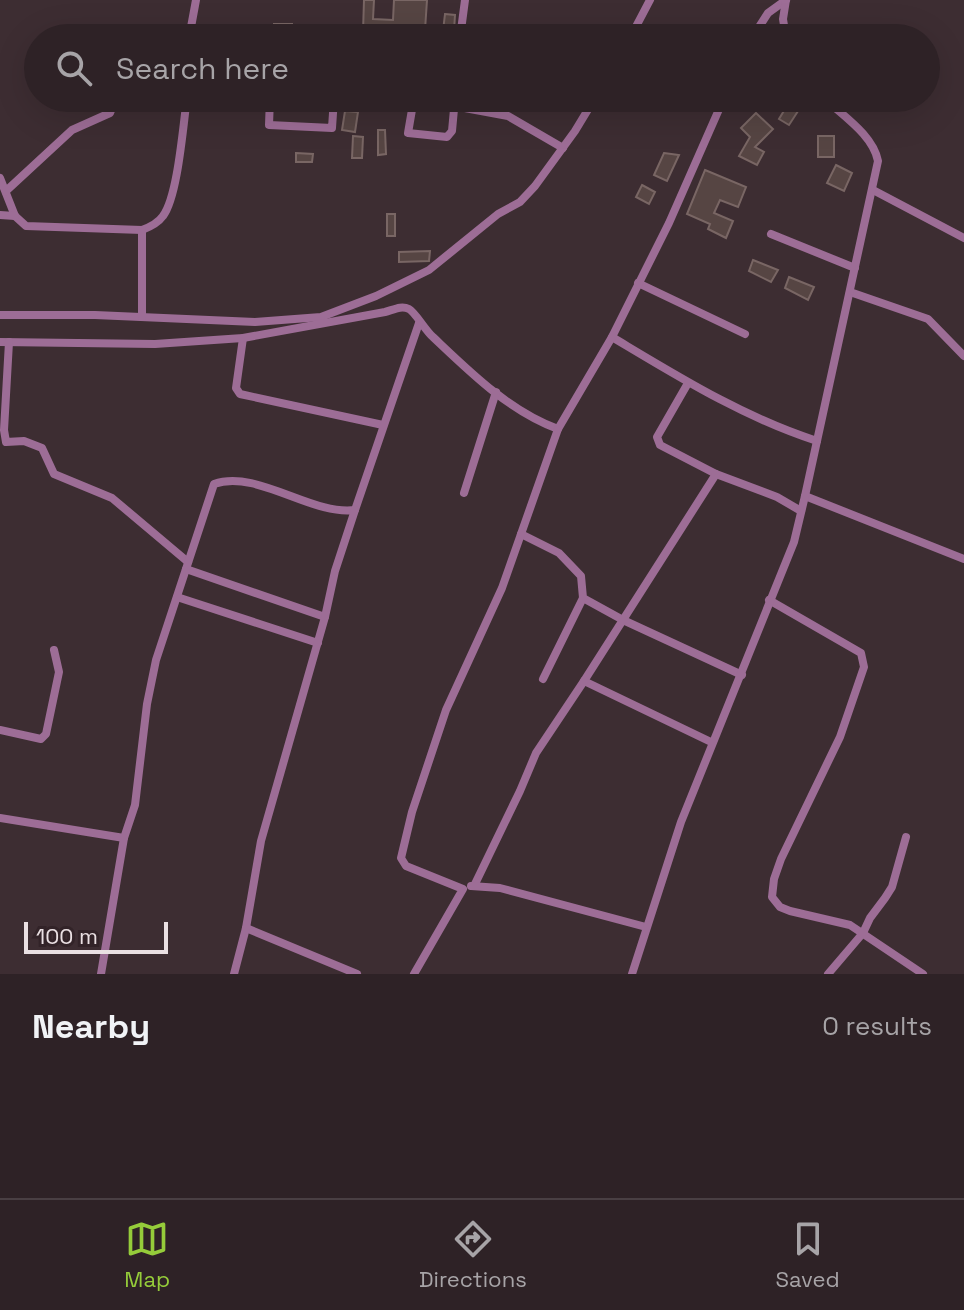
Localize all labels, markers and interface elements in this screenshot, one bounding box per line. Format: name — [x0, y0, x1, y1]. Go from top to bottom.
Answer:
search box — [24, 24, 940, 112]
icon: search — [52, 46, 96, 90]
text: Search here — [116, 49, 289, 88]
scale bar — [24, 918, 168, 954]
text: 100 m — [36, 922, 98, 950]
text: Nearby — [32, 1005, 150, 1048]
text: 0 results — [822, 1009, 932, 1043]
tab: Map — [124, 1217, 170, 1293]
tab: Directions — [419, 1217, 527, 1293]
tab: Saved — [775, 1217, 840, 1293]

